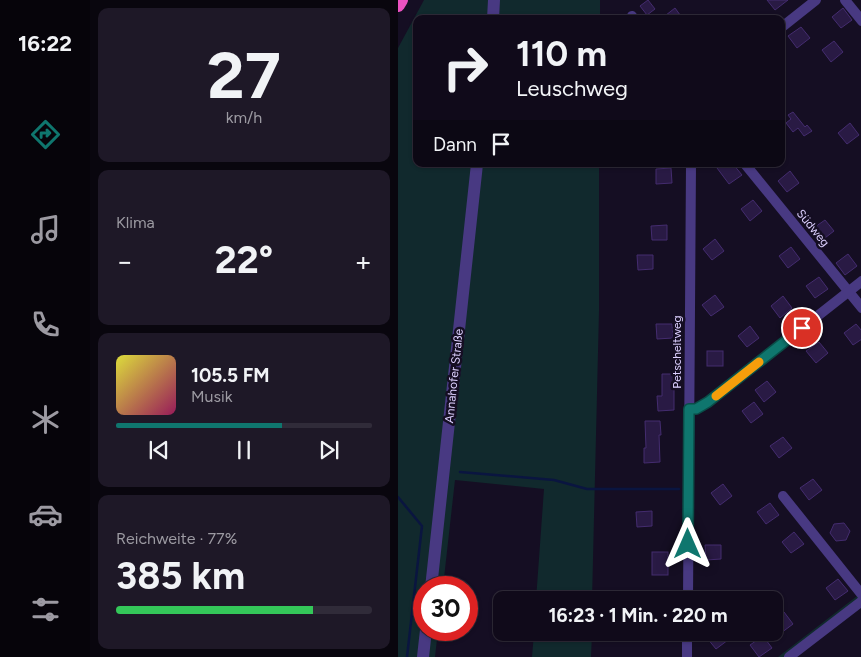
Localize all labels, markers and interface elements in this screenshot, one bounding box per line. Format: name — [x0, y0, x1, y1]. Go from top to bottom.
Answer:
text: 16:22 — [18, 30, 72, 57]
text: 110 m — [516, 33, 607, 75]
icon: right — [433, 35, 498, 100]
text: 27 — [207, 36, 281, 114]
text: Leuschweg — [516, 75, 628, 102]
text: km/h — [226, 108, 262, 127]
icon: directions — [28, 117, 63, 152]
icon: arrive — [487, 130, 515, 158]
text: Dann — [433, 133, 477, 156]
street label: Südweg — [794, 207, 832, 249]
icon: music — [28, 212, 63, 247]
text: Klima — [116, 213, 155, 232]
text: 22° — [215, 237, 273, 283]
text: − — [116, 244, 133, 278]
text: + — [355, 244, 372, 278]
icon: phone — [28, 307, 63, 342]
pin — [781, 307, 823, 349]
icon: arrive — [788, 314, 816, 342]
street label: Petscheltweg — [670, 315, 684, 389]
street label: Annahofer Straße — [442, 328, 466, 424]
text: 105.5 FM — [191, 364, 269, 387]
text: Musik — [191, 387, 232, 406]
icon: climate — [28, 402, 63, 437]
icon: previous — [145, 436, 173, 464]
icon: pause — [230, 436, 258, 464]
icon: next — [315, 436, 343, 464]
icon: car — [28, 497, 63, 532]
position arrow — [661, 517, 713, 569]
text: Reichweite · 77% — [116, 529, 237, 548]
text: 385 km — [116, 553, 245, 599]
speed limit sign: 30 — [413, 576, 478, 641]
icon: filters — [28, 592, 63, 627]
text: 16:23 · 1 Min. · 220 m — [549, 604, 728, 627]

